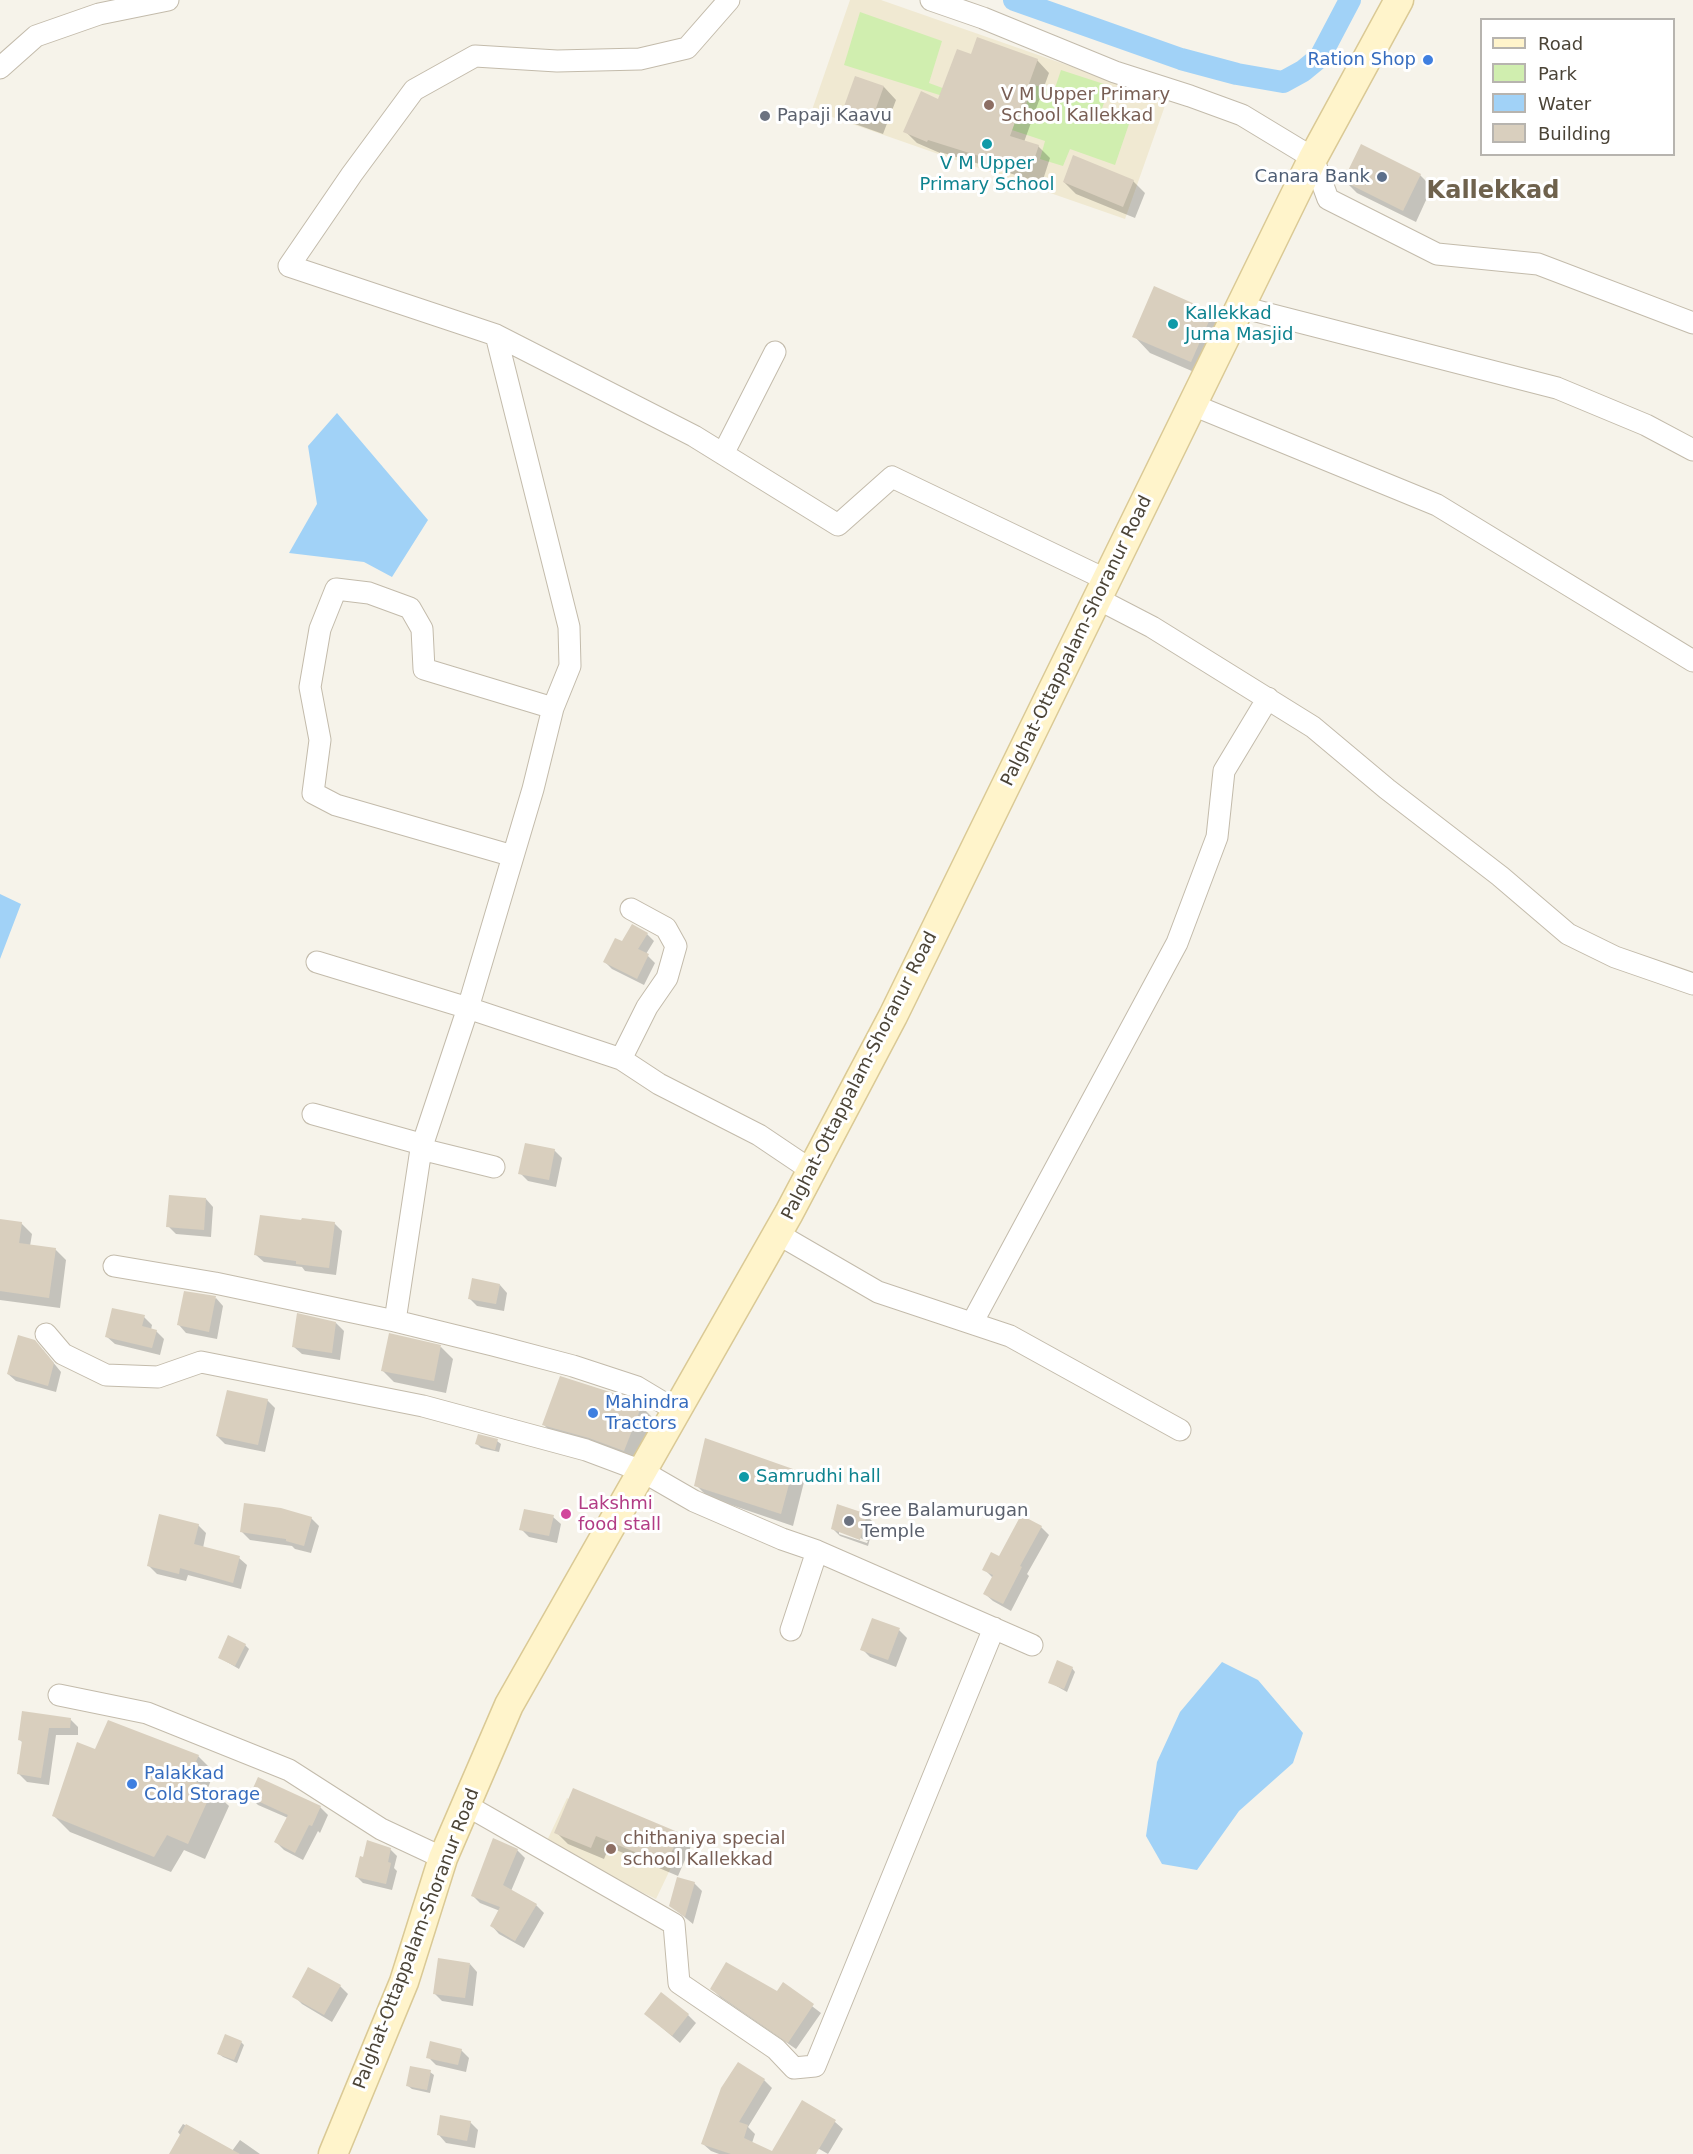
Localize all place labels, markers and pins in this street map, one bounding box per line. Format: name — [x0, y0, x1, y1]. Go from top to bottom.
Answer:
place label: Ration Shop — [1307, 49, 1416, 71]
marker: Ration Shop — [1421, 53, 1435, 67]
place label: V M Upper Primary School Kallekkad — [1001, 84, 1170, 127]
marker: V M Upper Primary School Kallekkad — [982, 98, 996, 112]
place label: Papaji Kaavu — [777, 105, 892, 127]
marker: Papaji Kaavu — [758, 109, 772, 123]
marker: V M Upper Primary School — [980, 137, 994, 151]
place label: V M Upper Primary School — [919, 153, 1055, 195]
place label: Canara Bank — [1255, 166, 1370, 188]
marker: Canara Bank — [1375, 170, 1389, 184]
place label: Kallekkad Juma Masjid — [1185, 303, 1293, 346]
marker: Kallekkad Juma Masjid — [1166, 317, 1180, 331]
place label: Mahindra Tractors — [605, 1392, 689, 1434]
marker: Mahindra Tractors — [586, 1406, 600, 1420]
place label: Samrudhi hall — [756, 1466, 881, 1488]
marker: Samrudhi hall — [737, 1470, 751, 1484]
place label: Lakshmi food stall — [578, 1493, 661, 1536]
place label: Sree Balamurugan Temple — [861, 1500, 1028, 1543]
marker: Lakshmi food stall — [559, 1507, 573, 1521]
marker: Sree Balamurugan Temple — [842, 1514, 856, 1528]
place label: Palakkad Cold Storage — [144, 1763, 260, 1806]
marker: Palakkad Cold Storage — [125, 1777, 139, 1791]
place label: chithaniya special school Kallekkad — [623, 1828, 785, 1870]
marker: chithaniya special school Kallekkad — [604, 1842, 618, 1856]

